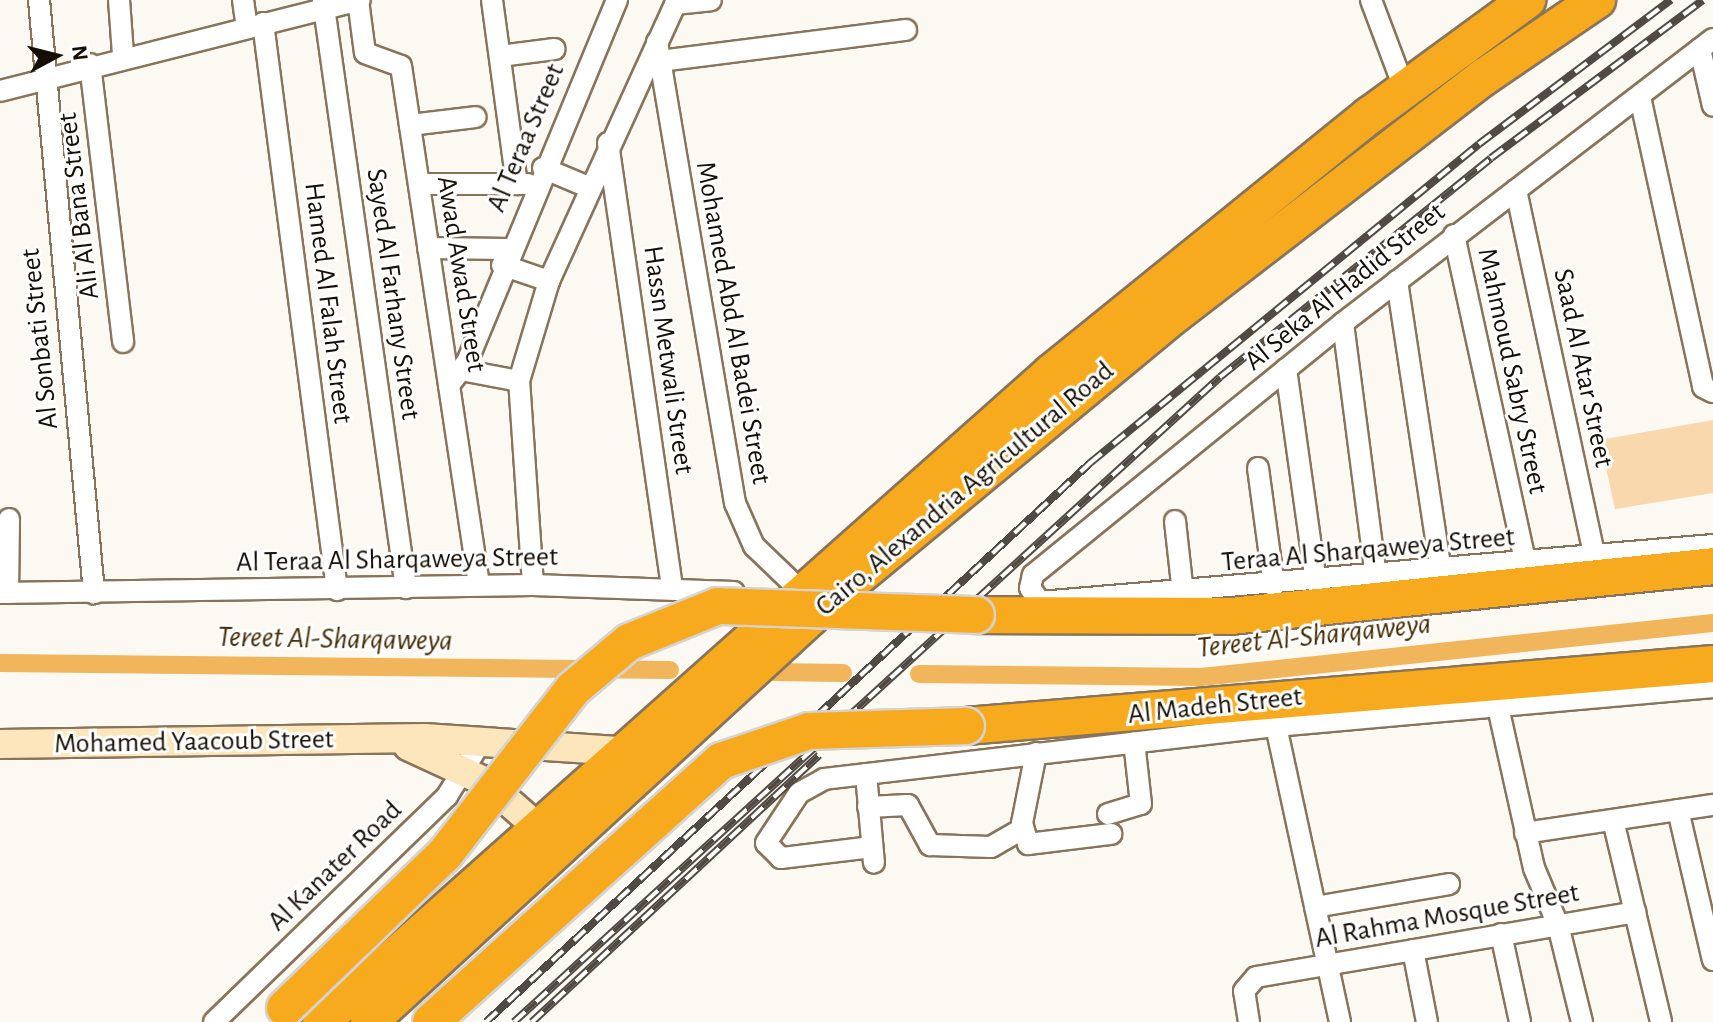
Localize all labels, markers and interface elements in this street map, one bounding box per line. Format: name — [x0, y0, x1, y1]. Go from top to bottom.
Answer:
north arrow — [16, 16, 96, 96]
text: N — [68, 44, 92, 62]
street label: Al Teraa Street — [480, 59, 572, 217]
street label: Ali Al Bana Street — [51, 111, 107, 301]
street label: Mohamed Abd Al Badei Street — [688, 159, 778, 487]
street label: Sayed Al Farhany Street — [359, 166, 427, 422]
street label: Awad Awad Street — [429, 174, 493, 374]
street label: Hamed Al Falah Street — [297, 181, 359, 425]
street label: Al Seka Al Hadid Street — [1238, 196, 1452, 378]
street label: Hassn Metwali Street — [635, 244, 701, 476]
street label: Mahmoud Sabry Street — [1470, 245, 1554, 497]
street label: Al Sonbati Street — [14, 247, 66, 431]
street label: Saad Al Atar Street — [1546, 266, 1620, 470]
street label: Cairo, Alexandria Agricultural Road — [809, 354, 1121, 624]
street label: Teraa Al Sharqaweya Street — [1220, 520, 1516, 580]
street label: Al Teraa Al Sharqaweya Street — [236, 540, 558, 580]
water label: Tereet Al-Sharqaweya — [1195, 606, 1433, 666]
water label: Tereet Al-Sharqaweya — [217, 619, 453, 659]
street label: Al Madeh Street — [1126, 680, 1304, 732]
street label: Mohamed Yaacoub Street — [54, 723, 334, 761]
street label: Al Kanater Road — [261, 794, 409, 938]
street label: Al Rahma Mosque Street — [1312, 876, 1582, 956]

